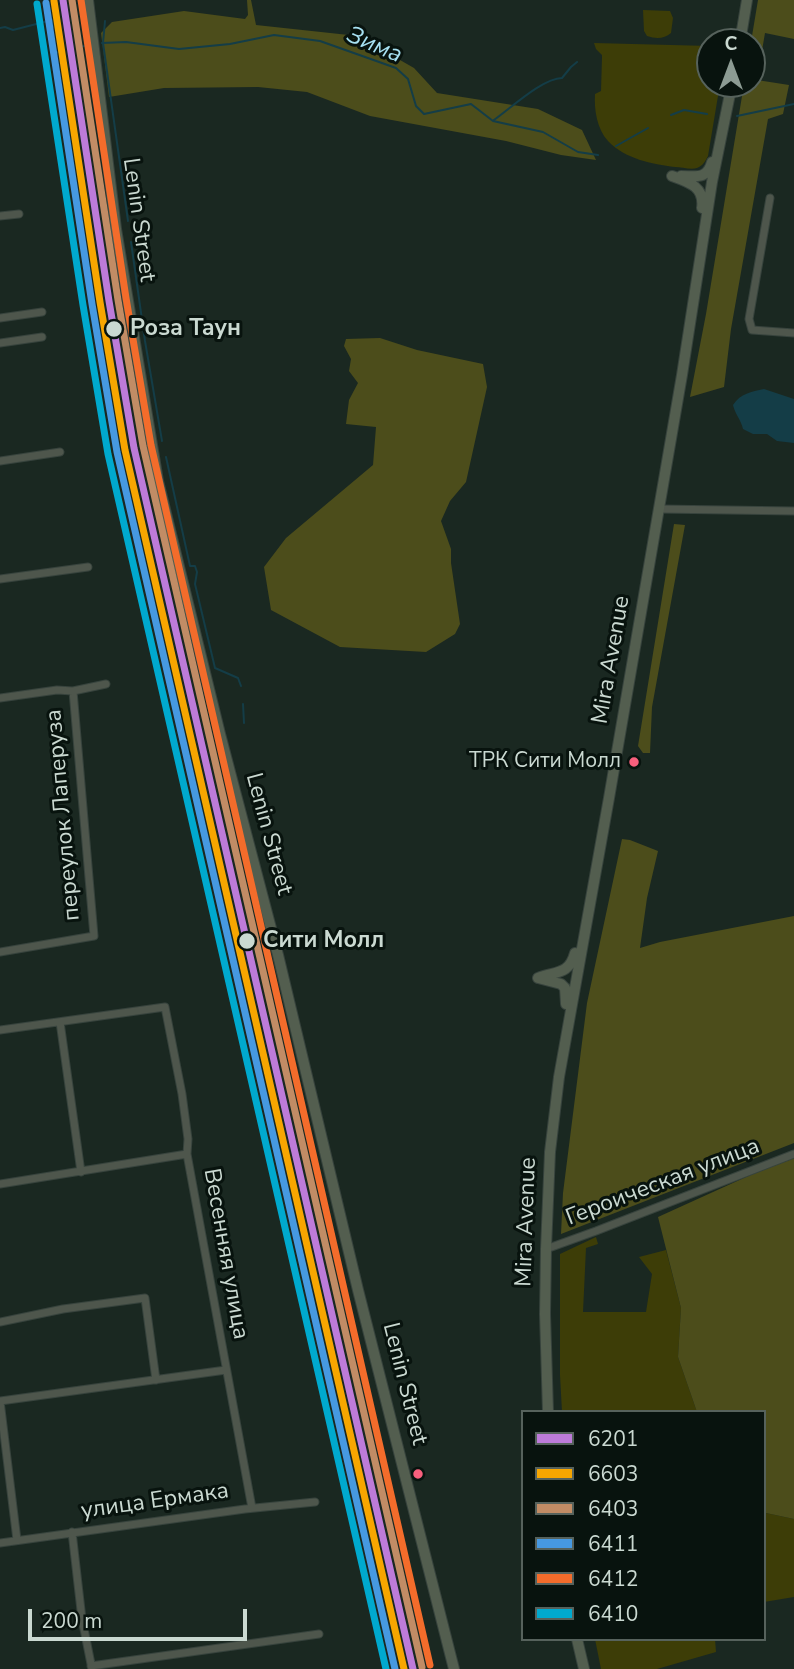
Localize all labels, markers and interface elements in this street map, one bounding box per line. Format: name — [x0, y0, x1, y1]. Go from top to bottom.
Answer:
water label: Зима — [342, 21, 406, 71]
north arrow — [696, 28, 766, 98]
text: С — [725, 31, 737, 57]
street label: Lenin Street — [116, 156, 160, 284]
place label: Роза Таун — [130, 315, 241, 343]
marker: Роза Таун — [104, 319, 124, 339]
street label: Mira Avenue — [587, 594, 637, 726]
street label: переулок Лаперуза — [41, 708, 87, 922]
place label: ТРК Сити Молл — [469, 749, 621, 775]
marker: ТРК Сити Молл — [627, 755, 641, 769]
street label: Lenin Street — [239, 770, 297, 898]
place label: Сити Молл — [263, 927, 384, 955]
marker: Сити Молл — [237, 931, 257, 951]
street label: Героическая улица — [562, 1133, 764, 1233]
street label: Mira Avenue — [511, 1157, 543, 1287]
street label: Весенняя улица — [196, 1166, 254, 1342]
street label: Lenin Street — [376, 1320, 432, 1448]
legend — [521, 1410, 766, 1641]
text: 6201 — [588, 1425, 638, 1453]
text: 6603 — [588, 1460, 638, 1488]
unlabelled marker — [411, 1467, 425, 1481]
street label: улица Ермака — [79, 1478, 231, 1526]
text: 6403 — [588, 1495, 638, 1523]
text: 6411 — [588, 1530, 638, 1558]
text: 6412 — [588, 1565, 638, 1593]
scale bar — [32, 1596, 250, 1640]
text: 6410 — [588, 1600, 638, 1628]
text: 200 m — [41, 1607, 102, 1635]

